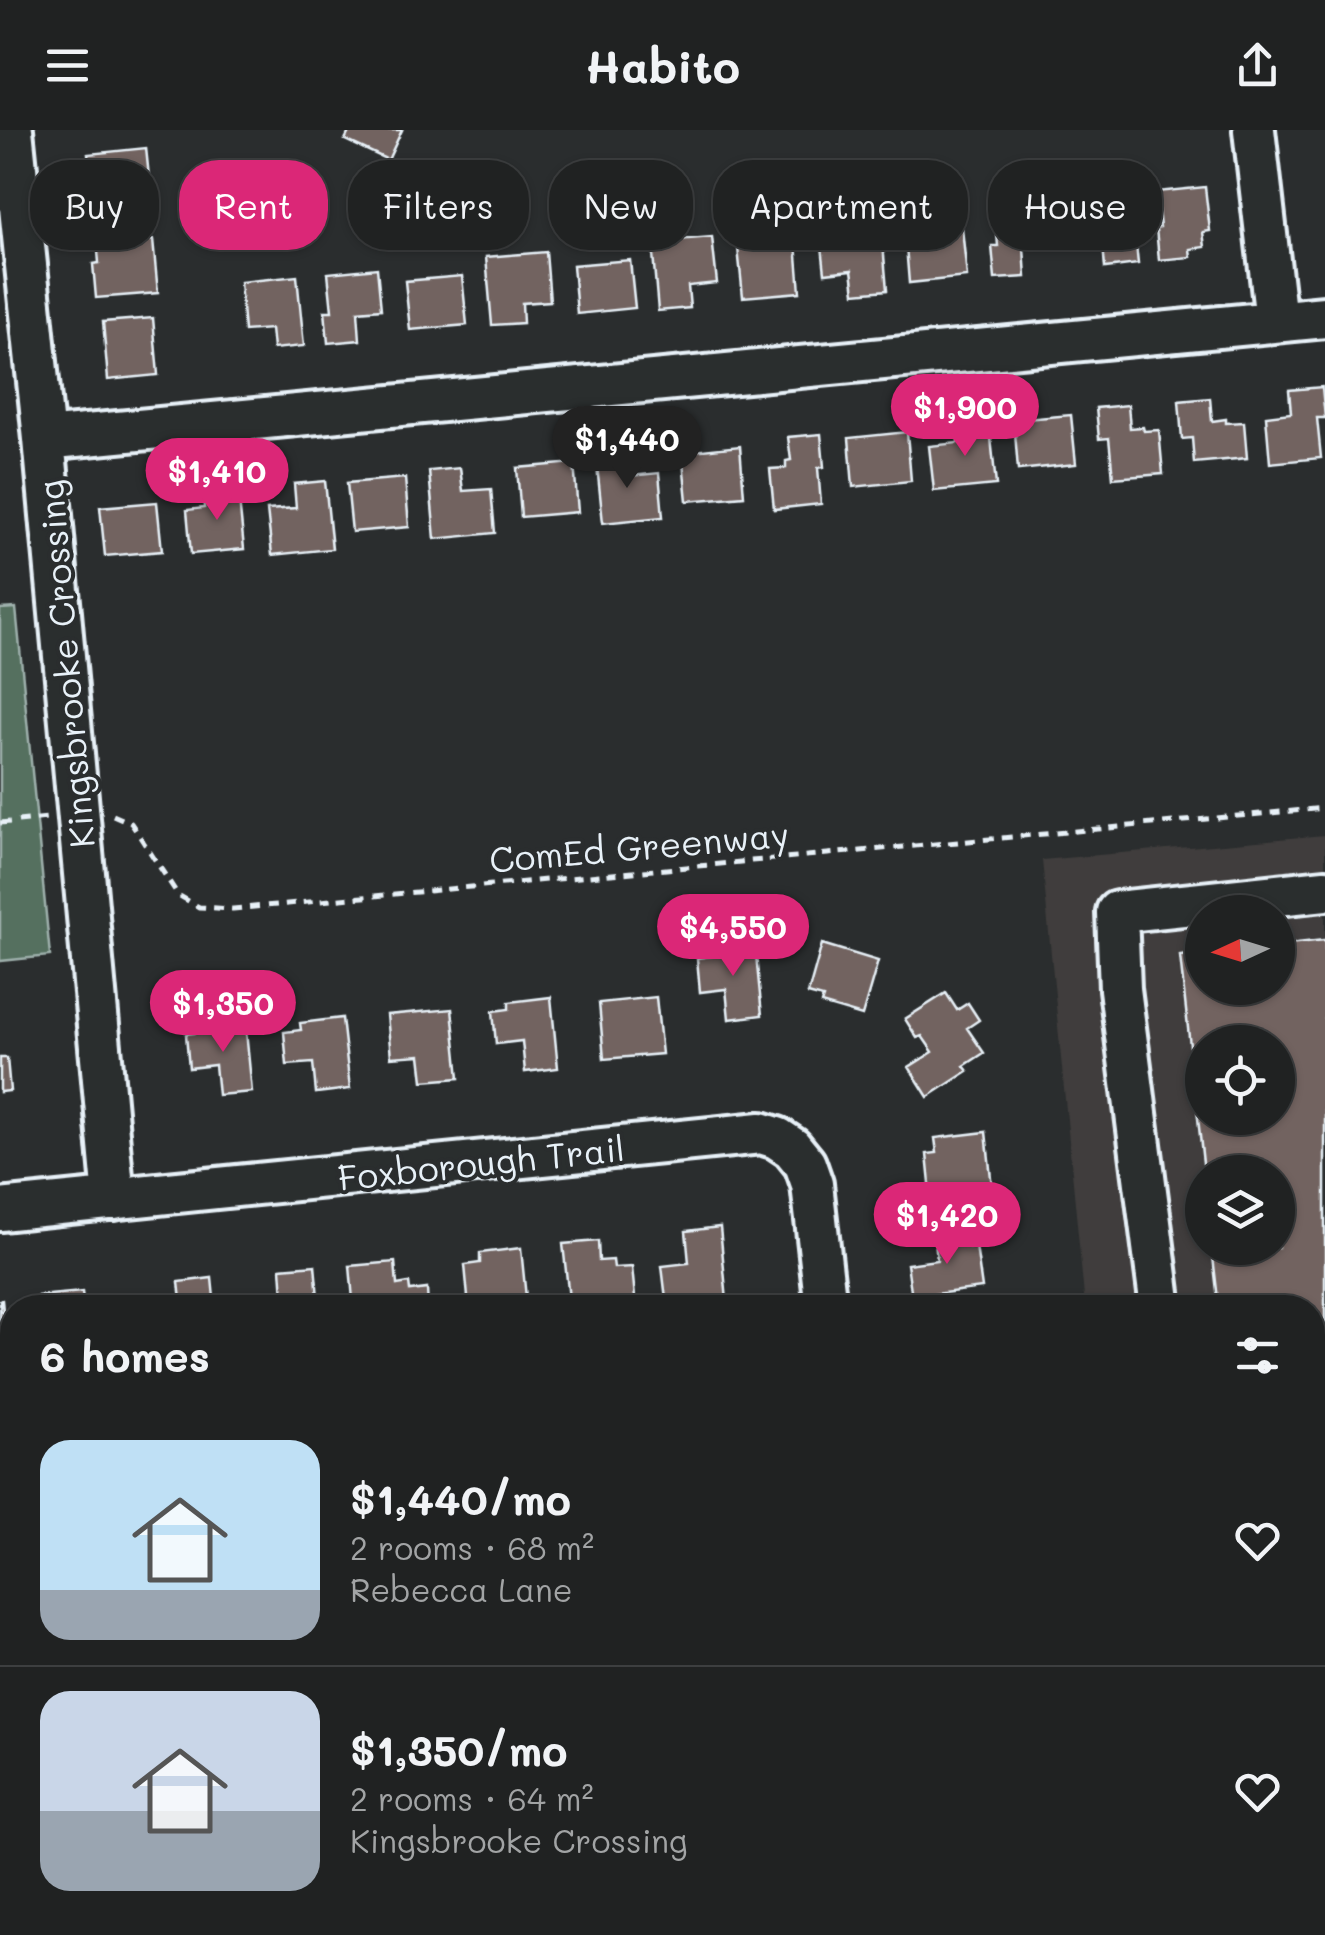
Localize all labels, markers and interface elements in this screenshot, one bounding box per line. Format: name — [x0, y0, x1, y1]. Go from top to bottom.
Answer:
text: Habito — [585, 36, 740, 94]
icon: menu — [40, 38, 95, 93]
icon: share — [1230, 38, 1285, 93]
chip: Buy — [30, 160, 159, 250]
chip: Rent — [179, 160, 328, 250]
chip: Filters — [348, 160, 529, 250]
chip: New — [549, 160, 693, 250]
chip: Apartment — [713, 160, 968, 250]
chip: House — [988, 160, 1162, 250]
pin: $1,900 — [884, 374, 1046, 459]
text: $1,900 — [913, 385, 1017, 427]
pin: $1,440 — [546, 406, 708, 491]
text: $1,440 — [575, 417, 679, 459]
pin: $1,410 — [136, 438, 298, 523]
text: $1,410 — [168, 449, 266, 491]
street label: Kingsbrooke Crossing — [26, 478, 104, 850]
street label: ComEd Greenway — [487, 810, 791, 882]
pin: $4,550 — [652, 894, 814, 979]
north arrow — [1185, 895, 1295, 1005]
map controls — [1185, 895, 1295, 1265]
text: $4,550 — [679, 905, 787, 947]
pin: $1,350 — [142, 970, 304, 1055]
text: $1,350 — [172, 981, 274, 1023]
button: locate — [1185, 1025, 1295, 1135]
street label: Foxborough Trail — [335, 1124, 627, 1200]
button: layers — [1185, 1155, 1295, 1265]
pin: $1,420 — [866, 1182, 1028, 1267]
text: $1,420 — [896, 1193, 998, 1235]
text: 6 homes — [40, 1328, 210, 1383]
icon: filters — [1230, 1328, 1285, 1383]
text: $1,440/mo — [350, 1471, 571, 1526]
icon: home — [120, 1480, 240, 1600]
icon: heart — [1230, 1513, 1285, 1568]
text: 2 rooms · 68 m² — [350, 1526, 594, 1568]
text: Rebecca Lane — [350, 1568, 573, 1610]
text: $1,350/mo — [350, 1722, 568, 1777]
icon: home — [120, 1731, 240, 1851]
icon: heart — [1230, 1764, 1285, 1819]
text: 2 rooms · 64 m² — [350, 1777, 594, 1819]
text: Kingsbrooke Crossing — [350, 1819, 688, 1861]

